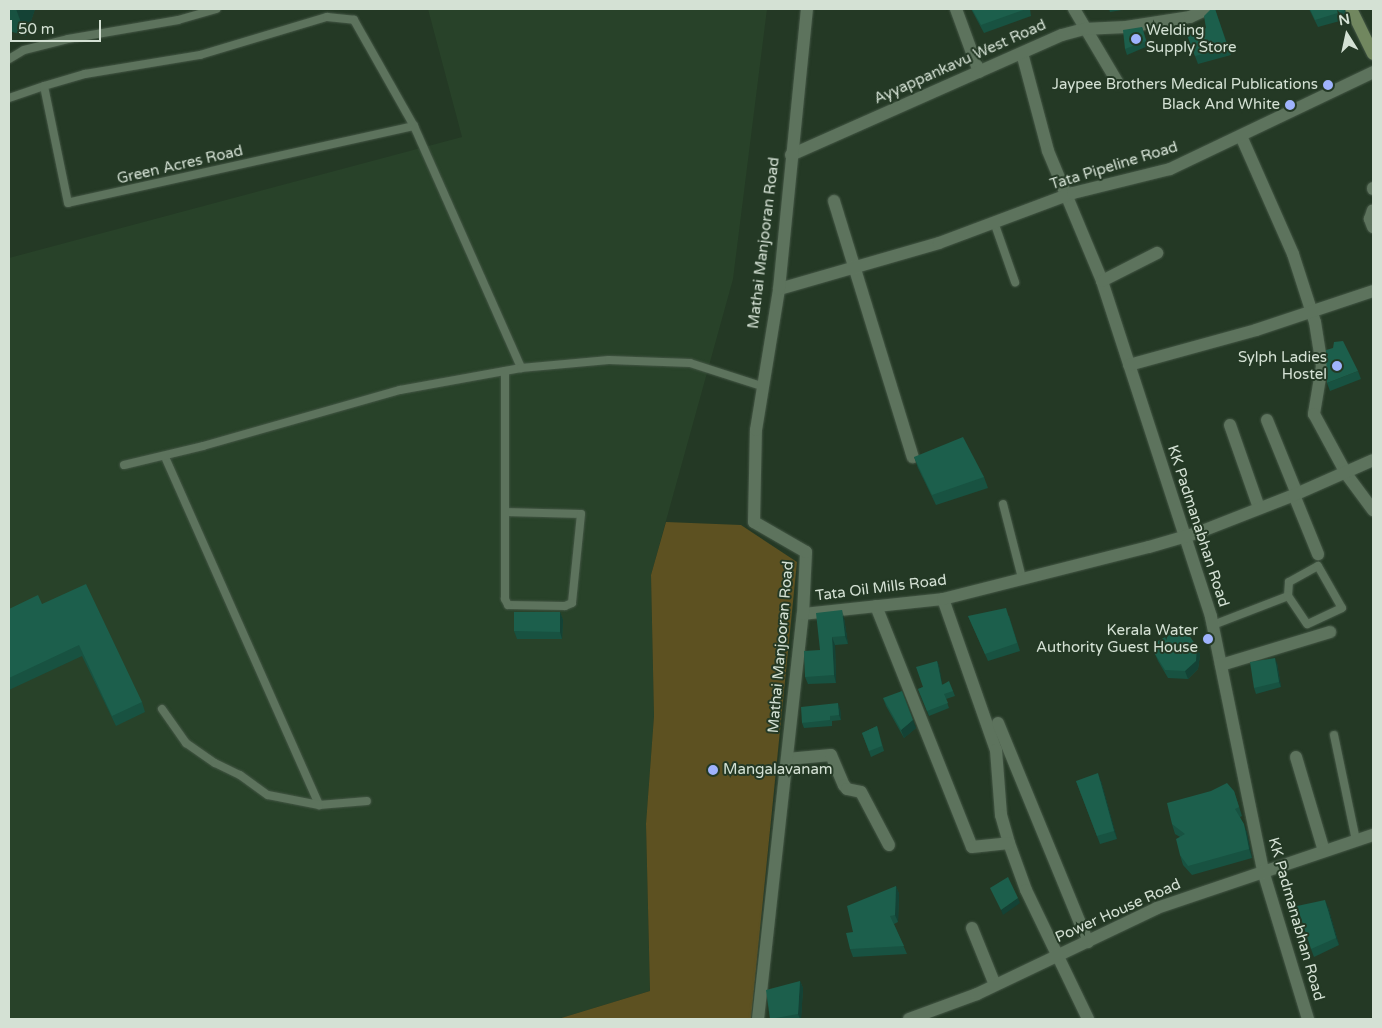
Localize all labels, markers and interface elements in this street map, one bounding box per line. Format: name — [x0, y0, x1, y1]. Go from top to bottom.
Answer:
scale bar — [12, 10, 104, 42]
north arrow — [1322, 10, 1372, 60]
text: N — [1337, 10, 1351, 29]
street label: Ayyappankavu West Road — [871, 16, 1049, 108]
text: 50 m — [18, 20, 55, 38]
place label: Welding Supply Store — [1146, 21, 1237, 56]
marker: Welding Supply Store — [1130, 33, 1142, 45]
place label: Jaypee Brothers Medical Publications — [1052, 76, 1318, 94]
marker: Jaypee Brothers Medical Publications — [1322, 79, 1334, 91]
place label: Black And White — [1162, 96, 1280, 114]
marker: Black And White — [1284, 99, 1296, 111]
street label: Tata Pipeline Road — [1048, 138, 1180, 194]
street label: Green Acres Road — [115, 142, 245, 188]
street label: Mathai Manjooran Road — [745, 156, 783, 330]
place label: Sylph Ladies Hostel — [1238, 348, 1327, 383]
marker: Sylph Ladies Hostel — [1331, 360, 1343, 372]
street label: KK Padmanabhan Road — [1163, 443, 1233, 609]
street label: Mathai Manjooran Road — [765, 560, 797, 734]
street label: Tata Oil Mills Road — [814, 571, 948, 605]
place label: Kerala Water Authority Guest House — [1036, 621, 1198, 656]
marker: Kerala Water Authority Guest House — [1202, 633, 1214, 645]
place label: Mangalavanam — [723, 761, 833, 779]
marker: Mangalavanam — [707, 764, 719, 776]
street label: KK Padmanabhan Road — [1264, 835, 1328, 1003]
street label: Power House Road — [1052, 875, 1184, 947]

